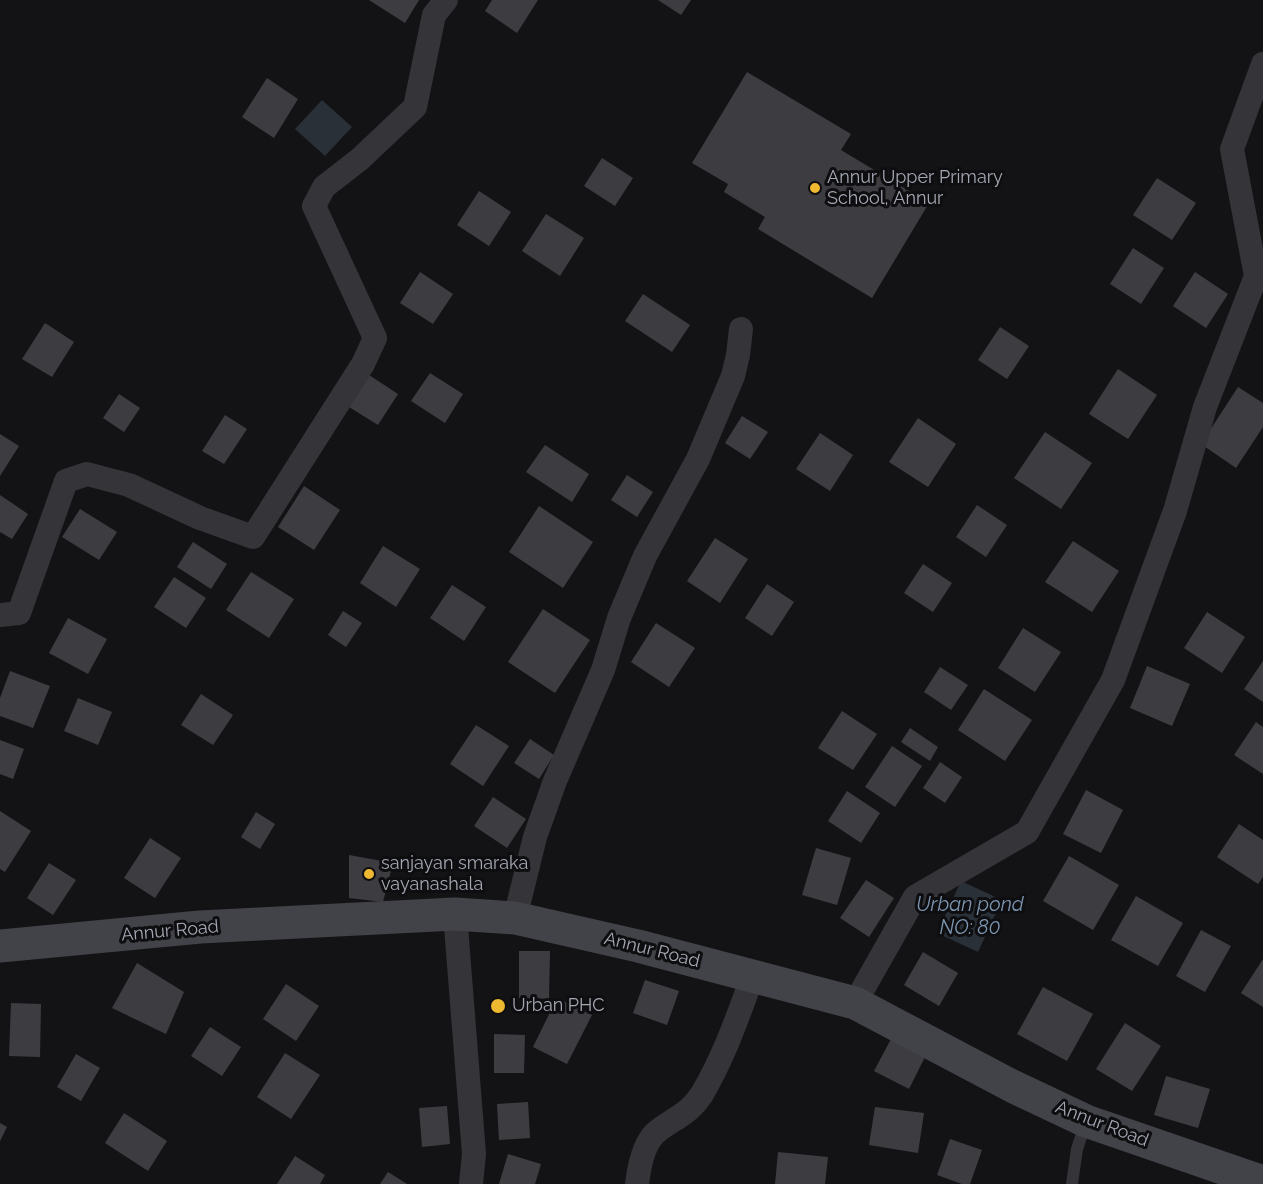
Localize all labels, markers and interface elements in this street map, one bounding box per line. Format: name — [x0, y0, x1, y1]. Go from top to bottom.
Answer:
place label: Annur Upper Primary School, Annur — [827, 167, 1003, 210]
marker: Annur Upper Primary School, Annur — [808, 181, 822, 195]
place label: sanjayan smaraka vayanashala — [381, 853, 528, 896]
marker: sanjayan smaraka vayanashala — [362, 867, 376, 881]
water label: Urban pond NO: 80 — [916, 893, 1024, 940]
street label: Annur Road — [120, 916, 220, 946]
street label: Annur Road — [602, 928, 702, 972]
place label: Urban PHC — [512, 995, 605, 1017]
marker: Urban PHC — [489, 997, 507, 1015]
street label: Annur Road — [1052, 1096, 1152, 1152]

